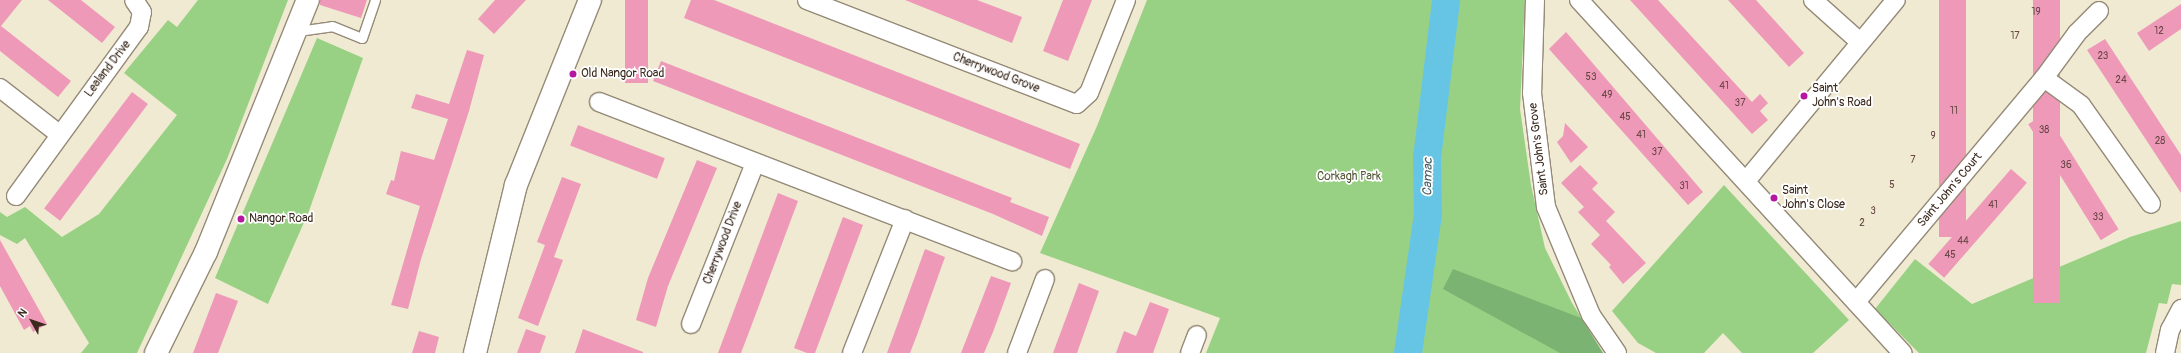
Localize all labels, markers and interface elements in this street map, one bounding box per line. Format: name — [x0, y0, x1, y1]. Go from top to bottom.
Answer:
house number: 19 — [2031, 7, 2041, 19]
house number: 12 — [2154, 26, 2164, 38]
house number: 17 — [2010, 31, 2020, 43]
street label: Lealand Drive — [82, 38, 134, 100]
street label: Cherrywood Grove — [951, 50, 1041, 96]
house number: 23 — [2098, 51, 2108, 63]
place label: Old Nangor Road — [581, 67, 664, 81]
marker: Old Nangor Road — [568, 69, 578, 79]
house number: 53 — [1586, 72, 1596, 84]
house number: 24 — [2115, 75, 2127, 87]
house number: 41 — [1719, 81, 1729, 93]
place label: Saint John's Road — [1812, 82, 1872, 110]
house number: 49 — [1602, 90, 1612, 102]
marker: Saint John's Road — [1799, 91, 1809, 101]
house number: 37 — [1735, 98, 1745, 110]
street label: Saint John's Grove — [1526, 102, 1552, 196]
house number: 11 — [1950, 106, 1958, 118]
house number: 45 — [1619, 112, 1631, 124]
house number: 38 — [2039, 125, 2049, 137]
house number: 41 — [1636, 130, 1646, 142]
house number: 9 — [1930, 131, 1936, 143]
house number: 28 — [2155, 136, 2165, 148]
house number: 37 — [1652, 147, 1662, 159]
street label: Saint John's Court — [1915, 150, 1985, 230]
house number: 7 — [1910, 155, 1916, 167]
water label: Camac — [1420, 158, 1436, 196]
house number: 36 — [2060, 160, 2072, 172]
park label: Corkagh Park — [1317, 170, 1381, 184]
house number: 5 — [1889, 180, 1895, 192]
house number: 31 — [1679, 181, 1689, 193]
place label: Saint John's Close — [1782, 184, 1845, 212]
marker: Saint John's Close — [1769, 193, 1779, 203]
street label: Cherrywood Drive — [701, 199, 745, 287]
house number: 41 — [1988, 200, 1998, 212]
house number: 3 — [1870, 206, 1876, 218]
place label: Nangor Road — [249, 212, 313, 226]
house number: 33 — [2092, 212, 2104, 224]
marker: Nangor Road — [236, 214, 246, 224]
house number: 2 — [1859, 218, 1865, 230]
house number: 44 — [1957, 236, 1969, 248]
house number: 45 — [1944, 250, 1956, 262]
north arrow — [12, 301, 52, 341]
text: N — [15, 306, 30, 320]

